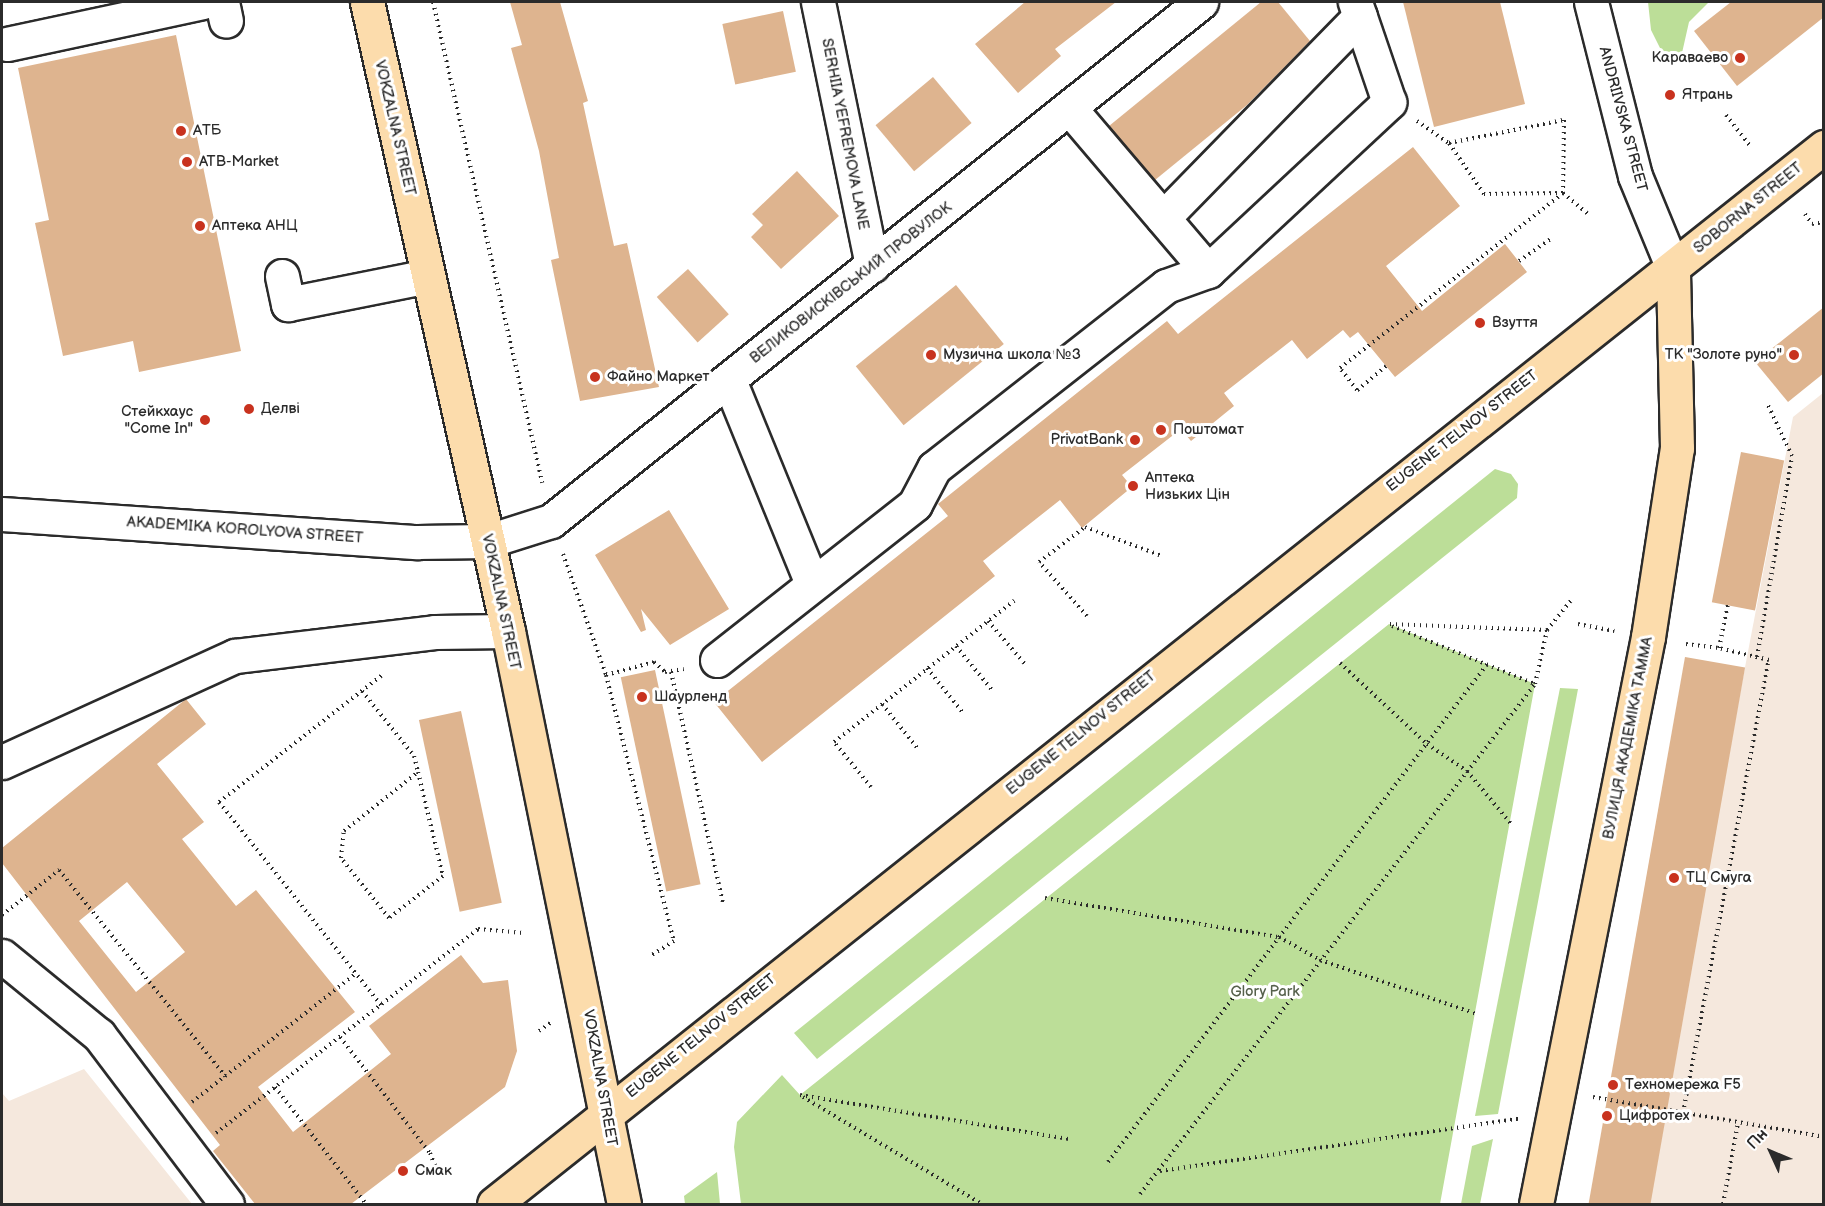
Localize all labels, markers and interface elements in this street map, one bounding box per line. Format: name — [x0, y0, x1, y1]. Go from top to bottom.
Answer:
street label: SERHIIA YEFREMOVA LANE — [818, 36, 872, 232]
street label: ANDRIIVSKA STREET — [1595, 44, 1651, 194]
place label: Караваево — [1651, 49, 1728, 67]
marker: Караваево — [1733, 51, 1747, 65]
street label: VOKZALNA STREET — [371, 58, 419, 198]
place label: Ятрань — [1682, 86, 1733, 104]
marker: Ятрань — [1663, 88, 1677, 102]
place label: АТБ — [193, 122, 221, 140]
marker: АТБ — [174, 124, 188, 138]
place label: ATB-Market — [199, 153, 279, 171]
marker: ATB-Market — [180, 155, 194, 169]
street label: SOBORNA STREET — [1690, 159, 1806, 257]
street label: ВЕЛИКОВИСКІВСЬКИЙ ПРОВУЛОК — [747, 199, 955, 367]
place label: Аптека АНЦ — [212, 217, 297, 235]
marker: Аптека АНЦ — [193, 219, 207, 233]
place label: Взуття — [1492, 314, 1538, 332]
marker: Взуття — [1473, 316, 1487, 330]
place label: Музична школа №3 — [943, 346, 1081, 364]
place label: ТК "Золоте руно" — [1665, 346, 1782, 364]
marker: Музична школа №3 — [924, 348, 938, 362]
marker: ТК "Золоте руно" — [1787, 348, 1801, 362]
street label: EUGENE TELNOV STREET — [1382, 366, 1542, 496]
place label: Файно Маркет — [607, 368, 710, 386]
marker: Файно Маркет — [588, 370, 602, 384]
place label: Делві — [261, 400, 300, 418]
place label: Стейкхаус "Come In" — [121, 402, 193, 437]
marker: Делві — [242, 402, 256, 416]
marker: Стейкхаус "Come In" — [198, 413, 212, 427]
place label: Поштомат — [1173, 421, 1244, 439]
marker: Поштомат — [1154, 423, 1168, 437]
place label: PrivatBank — [1050, 431, 1123, 449]
marker: PrivatBank — [1128, 433, 1142, 447]
place label: Аптека Низьких Цін — [1145, 468, 1230, 503]
marker: Аптека Низьких Цін — [1126, 479, 1140, 493]
street label: AKADEMIKA KOROLYOVA STREET — [126, 513, 364, 547]
street label: VOKZALNA STREET — [478, 532, 524, 672]
street label: ВУЛИЦЯ АКАДЕМІКА ТАММА — [1600, 635, 1656, 841]
street label: EUGENE TELNOV STREET — [1002, 667, 1160, 799]
place label: Шаурленд — [654, 688, 727, 706]
marker: Шаурленд — [635, 690, 649, 704]
place label: ТЦ Смуга — [1686, 869, 1752, 887]
marker: ТЦ Смуга — [1667, 871, 1681, 885]
street label: EUGENE TELNOV STREET — [622, 970, 780, 1102]
park label: Glory Park — [1230, 983, 1300, 1001]
street label: VOKZALNA STREET — [579, 1008, 621, 1148]
place label: Техномережа F5 — [1625, 1076, 1741, 1094]
marker: Техномережа F5 — [1606, 1078, 1620, 1092]
place label: Цифротех — [1619, 1107, 1690, 1125]
marker: Цифротех — [1600, 1109, 1614, 1123]
north arrow — [1741, 1122, 1801, 1182]
text: Пн — [1743, 1125, 1772, 1153]
place label: Смак — [415, 1162, 452, 1180]
marker: Смак — [396, 1164, 410, 1178]

